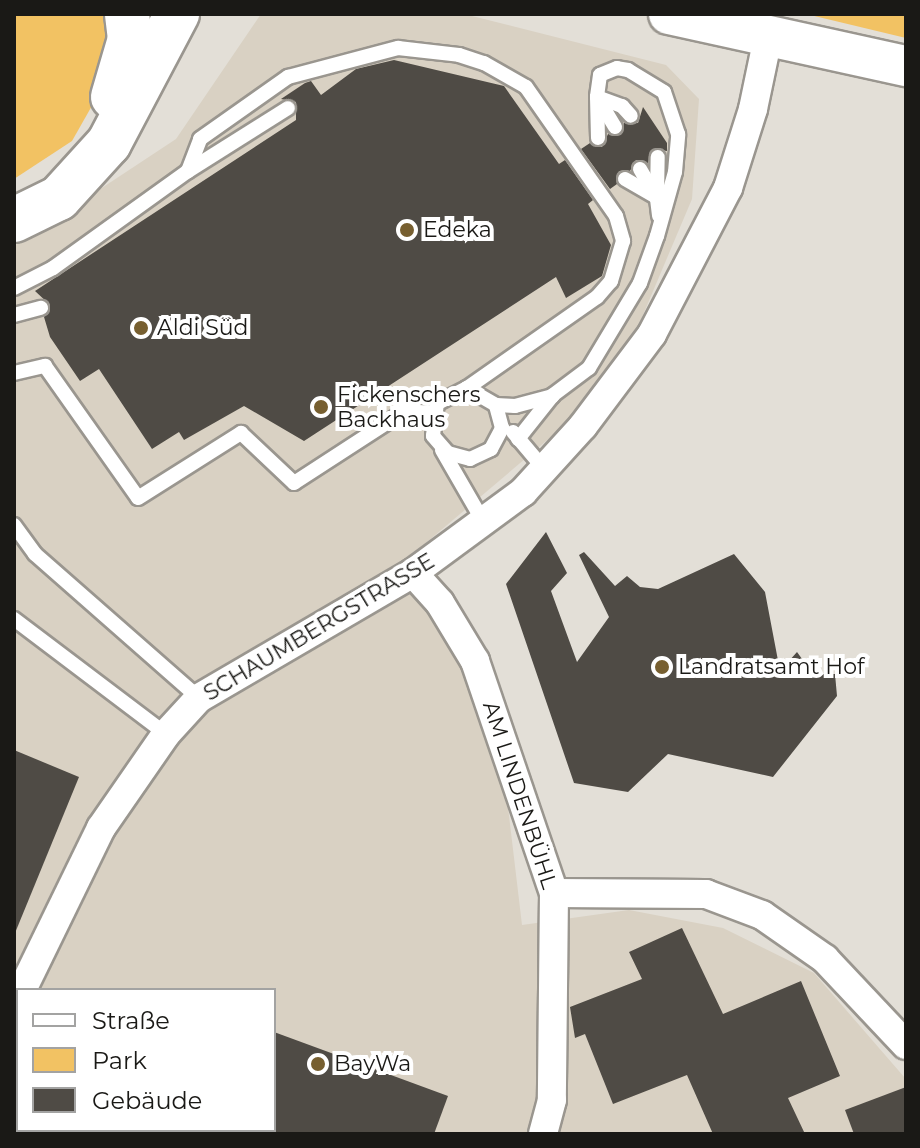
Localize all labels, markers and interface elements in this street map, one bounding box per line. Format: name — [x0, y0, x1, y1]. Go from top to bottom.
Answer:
place label: Edeka — [423, 217, 492, 243]
marker: Edeka — [398, 221, 416, 239]
place label: Aldi Süd — [157, 315, 249, 341]
marker: Aldi Süd — [132, 319, 150, 337]
place label: Fickenschers Backhaus — [337, 381, 481, 432]
marker: Fickenschers Backhaus — [312, 398, 330, 416]
street label: SCHAUMBERGSTRASSE — [199, 548, 439, 706]
place label: Landratsamt Hof — [678, 654, 864, 680]
marker: Landratsamt Hof — [653, 658, 671, 676]
street label: AM LINDENBÜHL — [477, 698, 563, 892]
legend — [16, 988, 276, 1132]
text: Straße — [92, 1006, 170, 1035]
text: Park — [92, 1046, 147, 1075]
place label: BayWa — [334, 1051, 411, 1077]
marker: BayWa — [309, 1055, 327, 1073]
text: Gebäude — [92, 1086, 202, 1115]

